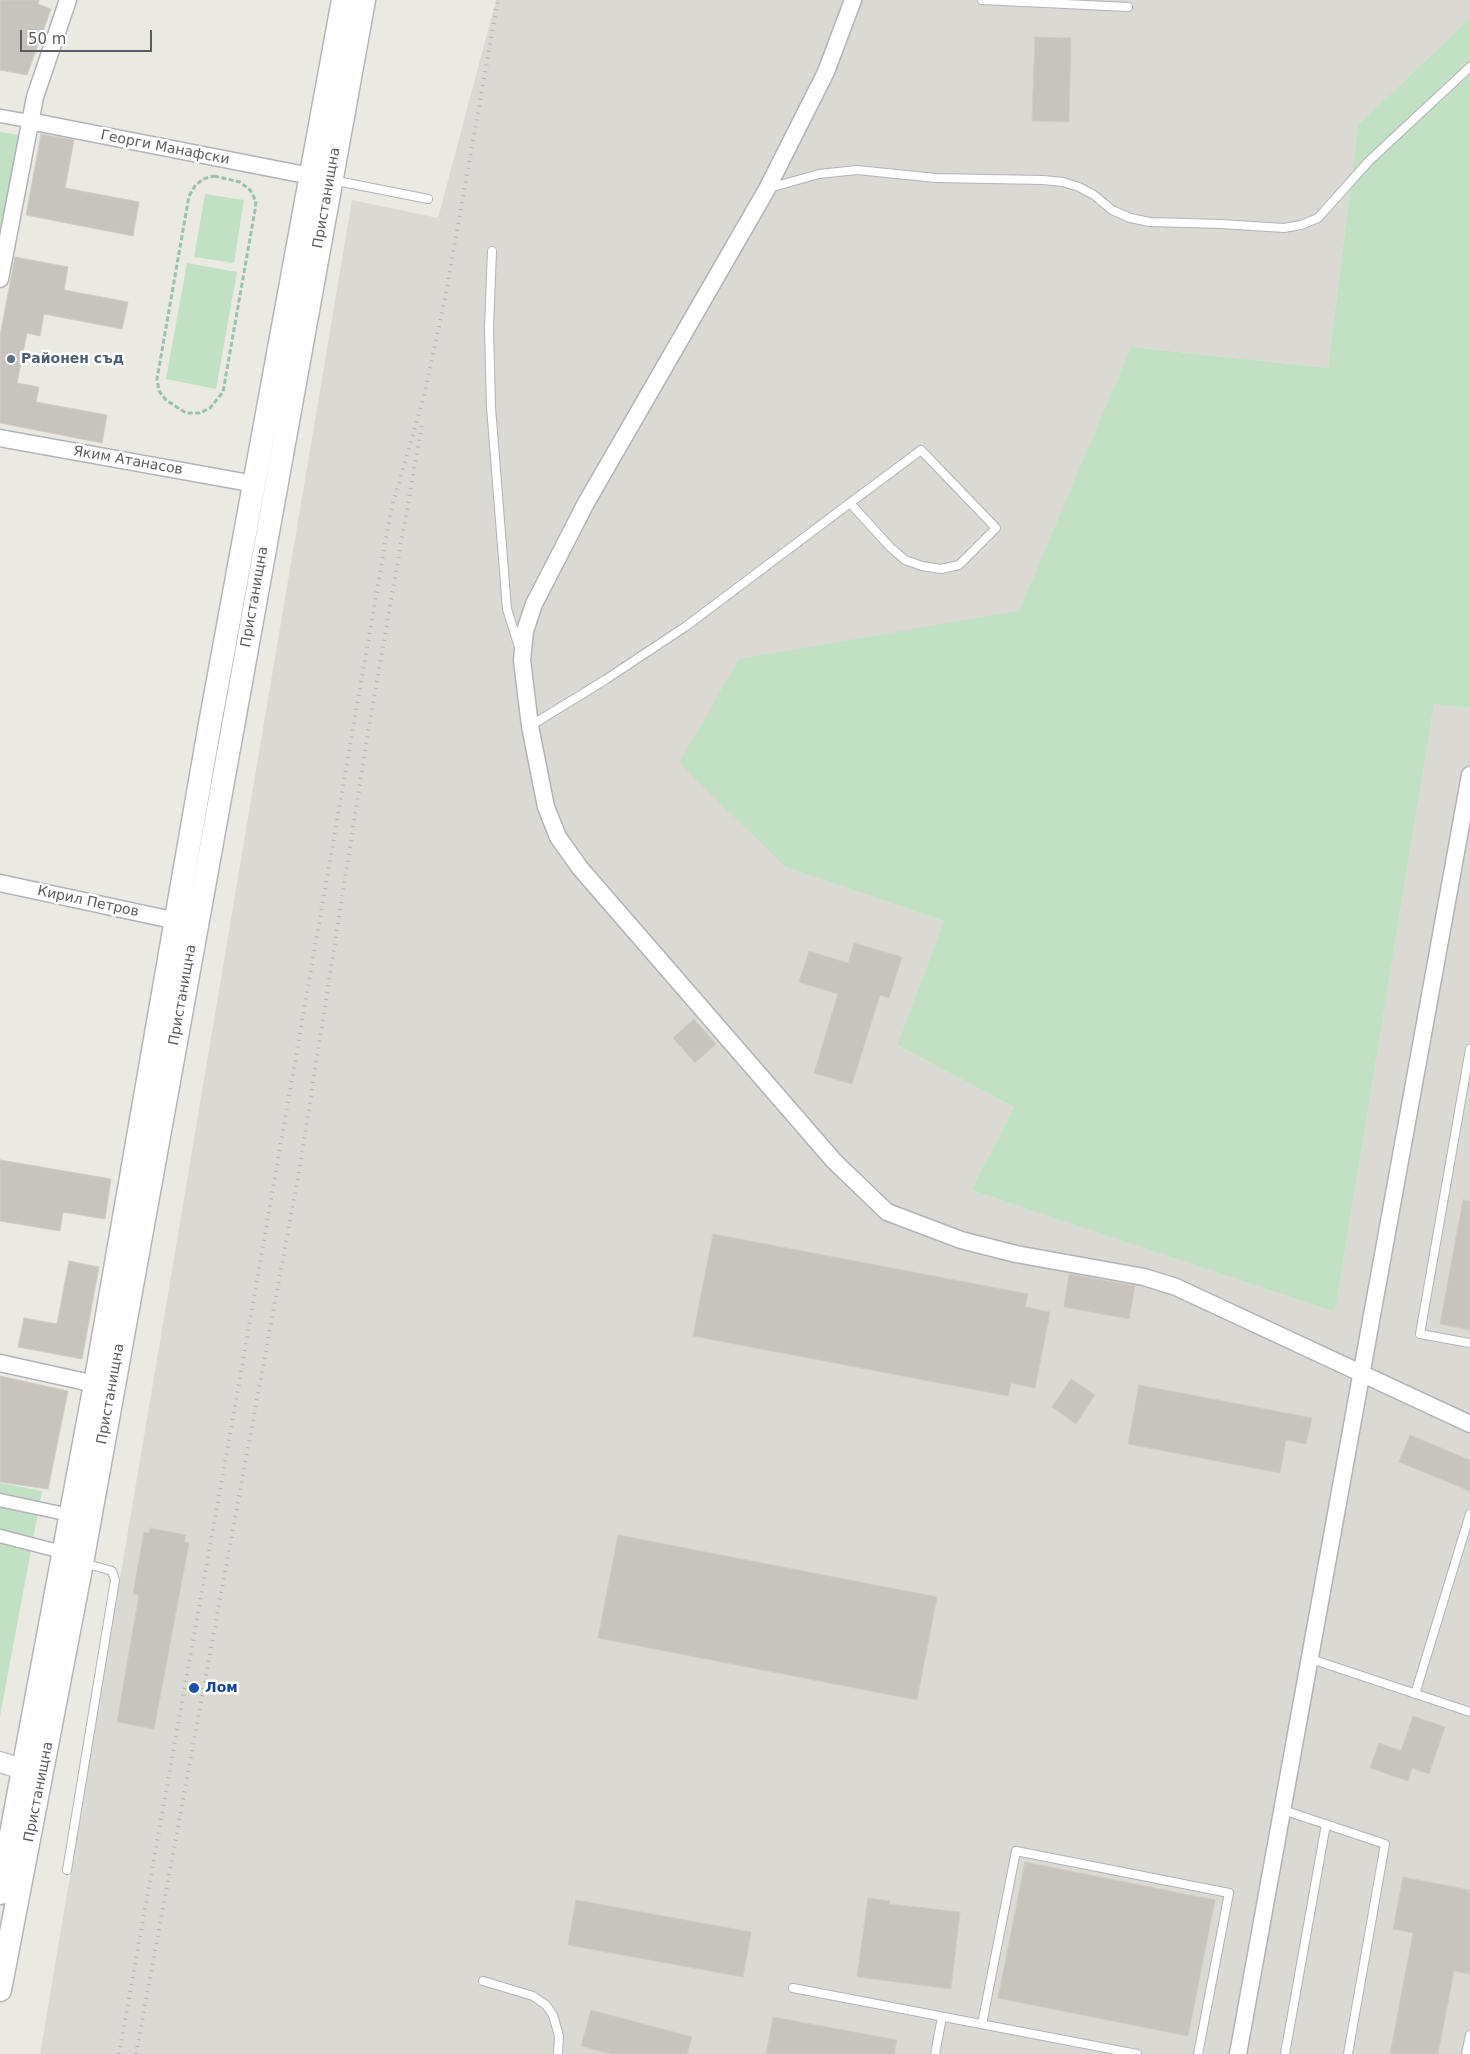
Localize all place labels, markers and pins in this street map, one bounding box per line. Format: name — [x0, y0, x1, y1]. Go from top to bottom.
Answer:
place label: Районен съд — [21, 351, 124, 367]
marker: Районен съд — [5, 353, 17, 365]
place label: Лом — [205, 1680, 238, 1696]
marker: Лом — [187, 1681, 201, 1695]

